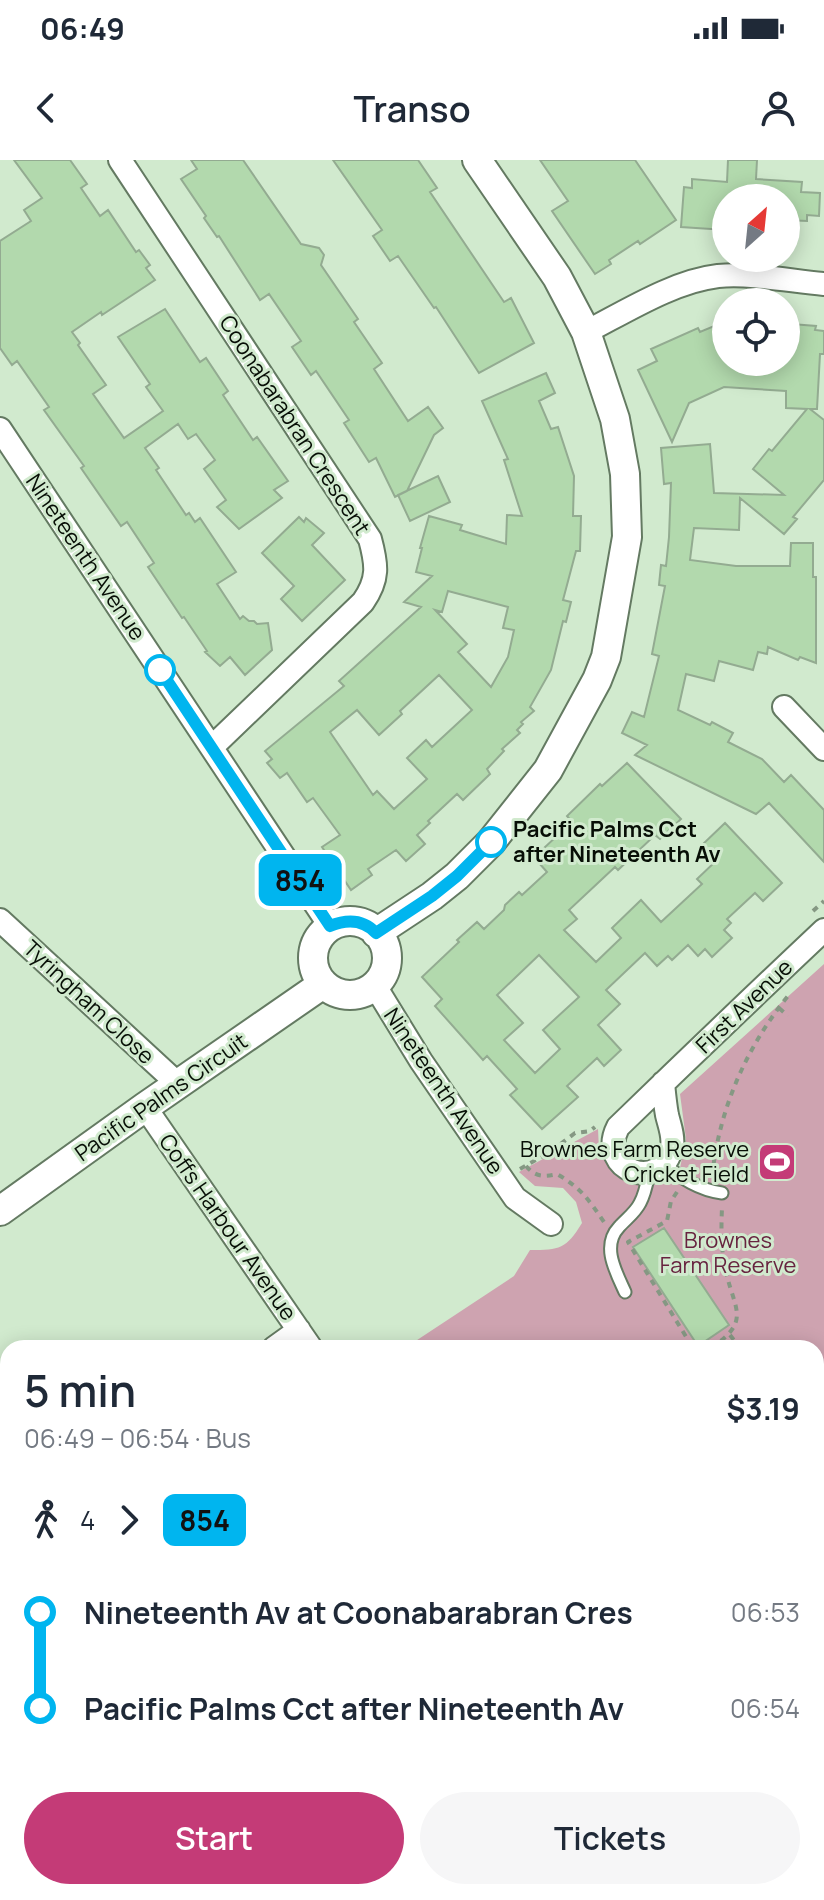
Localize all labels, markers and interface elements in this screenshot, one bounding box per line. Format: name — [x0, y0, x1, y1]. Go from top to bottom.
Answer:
text: 06:49 — [40, 8, 125, 49]
text: Transo — [353, 84, 471, 133]
icon: back — [24, 86, 68, 130]
icon: person — [756, 86, 800, 130]
north arrow — [712, 184, 800, 272]
map controls — [712, 184, 800, 376]
button: locate — [712, 288, 800, 376]
street label: Coonabarabran Crescent — [213, 309, 377, 541]
street label: Nineteenth Avenue — [19, 468, 153, 646]
unlabelled marker — [145, 655, 175, 685]
place label: Pacific Palms Cct after Nineteenth Av — [513, 814, 721, 869]
marker: Pacific Palms Cct after Nineteenth Av — [476, 827, 506, 857]
line badge: 854 — [254, 854, 346, 906]
text: 854 — [275, 861, 325, 899]
street label: Tyringham Close — [17, 933, 161, 1071]
street label: First Avenue — [689, 952, 799, 1060]
street label: Nineteenth Avenue — [377, 1002, 511, 1180]
street label: Pacific Palms Circuit — [69, 1026, 253, 1168]
street label: Coffs Harbour Avenue — [152, 1128, 304, 1326]
place label: Brownes Farm Reserve Cricket Field — [520, 1134, 749, 1189]
sports icon: Brownes Farm Reserve Cricket Field — [756, 1141, 798, 1183]
park label: Brownes Farm Reserve — [660, 1225, 796, 1280]
text: 5 min — [24, 1360, 136, 1420]
text: $3.19 — [726, 1388, 800, 1429]
text: 06:49 – 06:54 · Bus — [24, 1420, 251, 1456]
icon: walk — [24, 1498, 68, 1542]
icon: forward — [107, 1498, 151, 1542]
text: 854 — [179, 1501, 230, 1539]
text: 4 — [80, 1502, 95, 1538]
text: Nineteenth Av at Coonabarabran Cres — [84, 1592, 633, 1633]
text: 06:53 — [731, 1594, 800, 1630]
text: Pacific Palms Cct after Nineteenth Av — [84, 1688, 624, 1729]
text: 06:54 — [730, 1690, 800, 1726]
button: Start — [24, 1792, 404, 1884]
button: Tickets — [420, 1792, 800, 1884]

